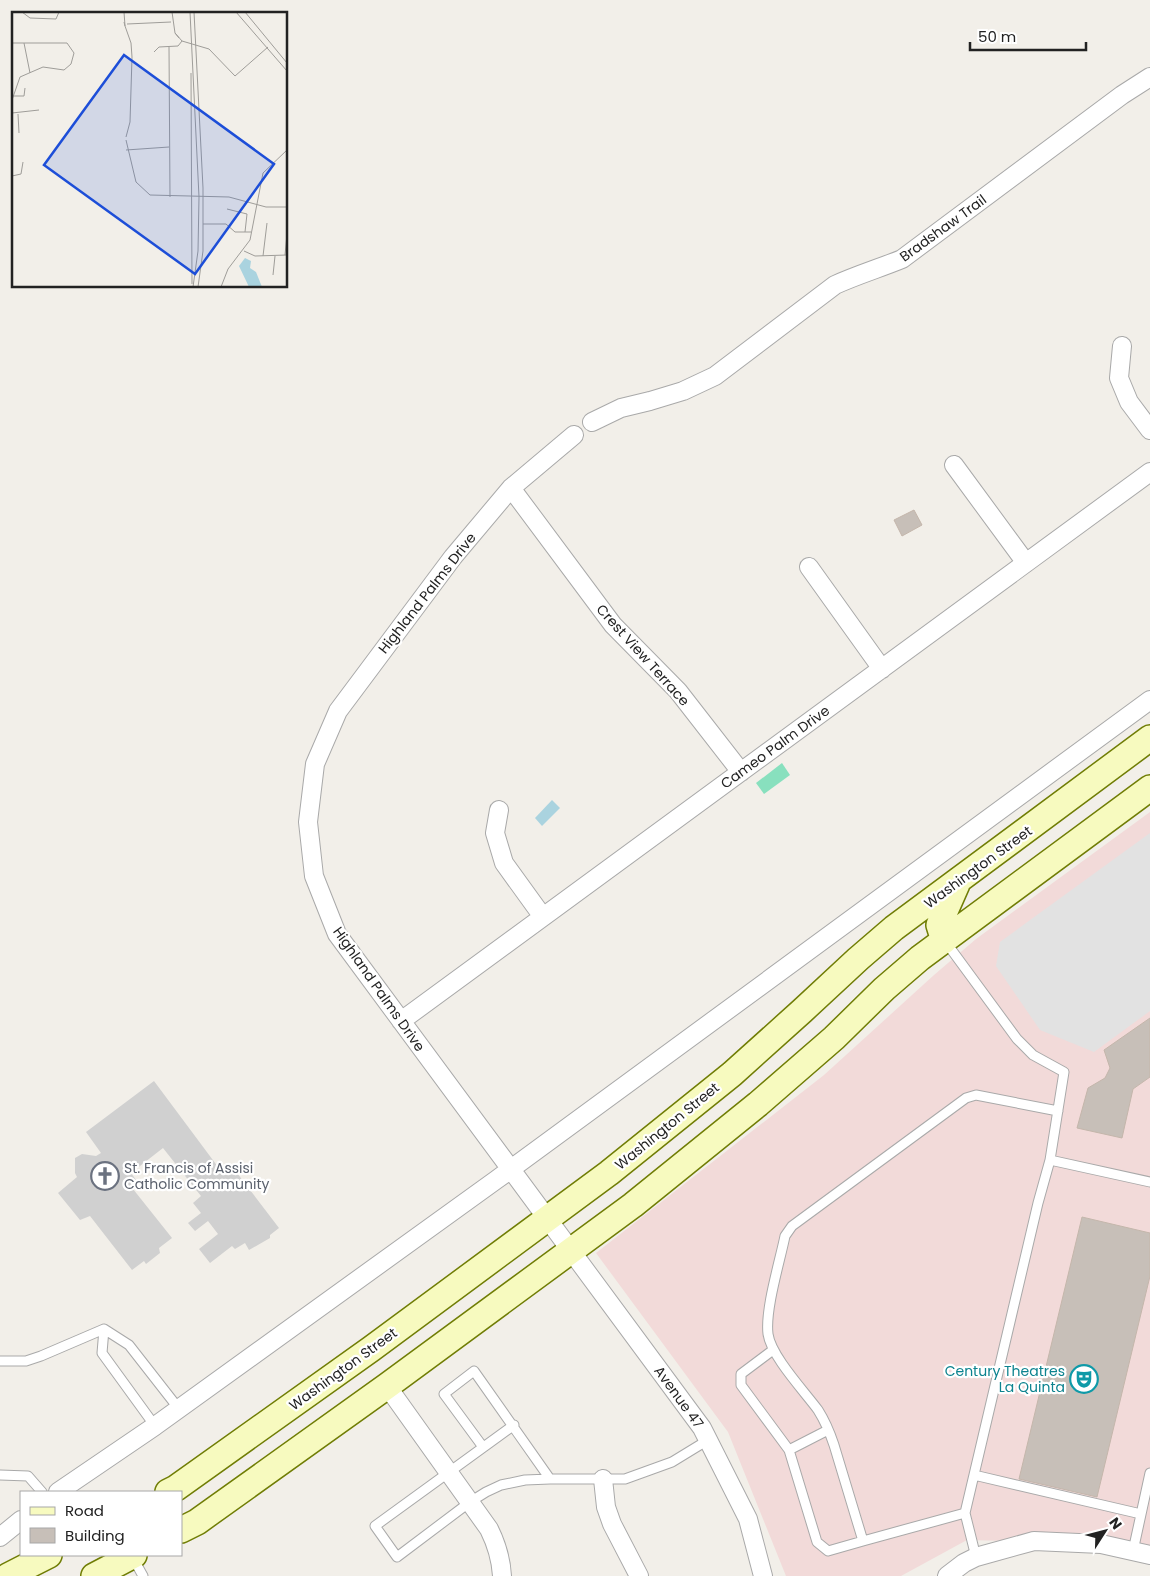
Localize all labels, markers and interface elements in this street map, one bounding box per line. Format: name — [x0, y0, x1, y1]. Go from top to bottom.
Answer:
inset map — [12, 12, 288, 288]
scale bar — [970, 20, 1086, 52]
text: 50 m — [978, 26, 1016, 47]
street label: Bradshaw Trail — [896, 190, 990, 266]
street label: Highland Palms Drive — [373, 528, 481, 658]
street label: Crest View Terrace — [592, 600, 694, 711]
street label: Cameo Palm Drive — [716, 700, 834, 793]
street label: Washington Street — [920, 821, 1036, 913]
street label: Highland Palms Drive — [328, 923, 430, 1056]
street label: Washington Street — [611, 1078, 723, 1174]
place label: St. Francis of Assisi Catholic Community — [124, 1158, 269, 1194]
church icon: St. Francis of Assisi Catholic Community — [90, 1161, 120, 1191]
street label: Washington Street — [285, 1323, 401, 1415]
place label: Century Theatres La Quinta — [945, 1361, 1065, 1397]
street label: Avenue 47 — [650, 1362, 709, 1433]
theatre icon: Century Theatres La Quinta — [1069, 1364, 1099, 1394]
legend — [20, 1491, 182, 1556]
text: Road — [65, 1500, 104, 1521]
north arrow — [1080, 1506, 1130, 1556]
text: N — [1104, 1513, 1127, 1533]
text: Building — [65, 1525, 125, 1546]

